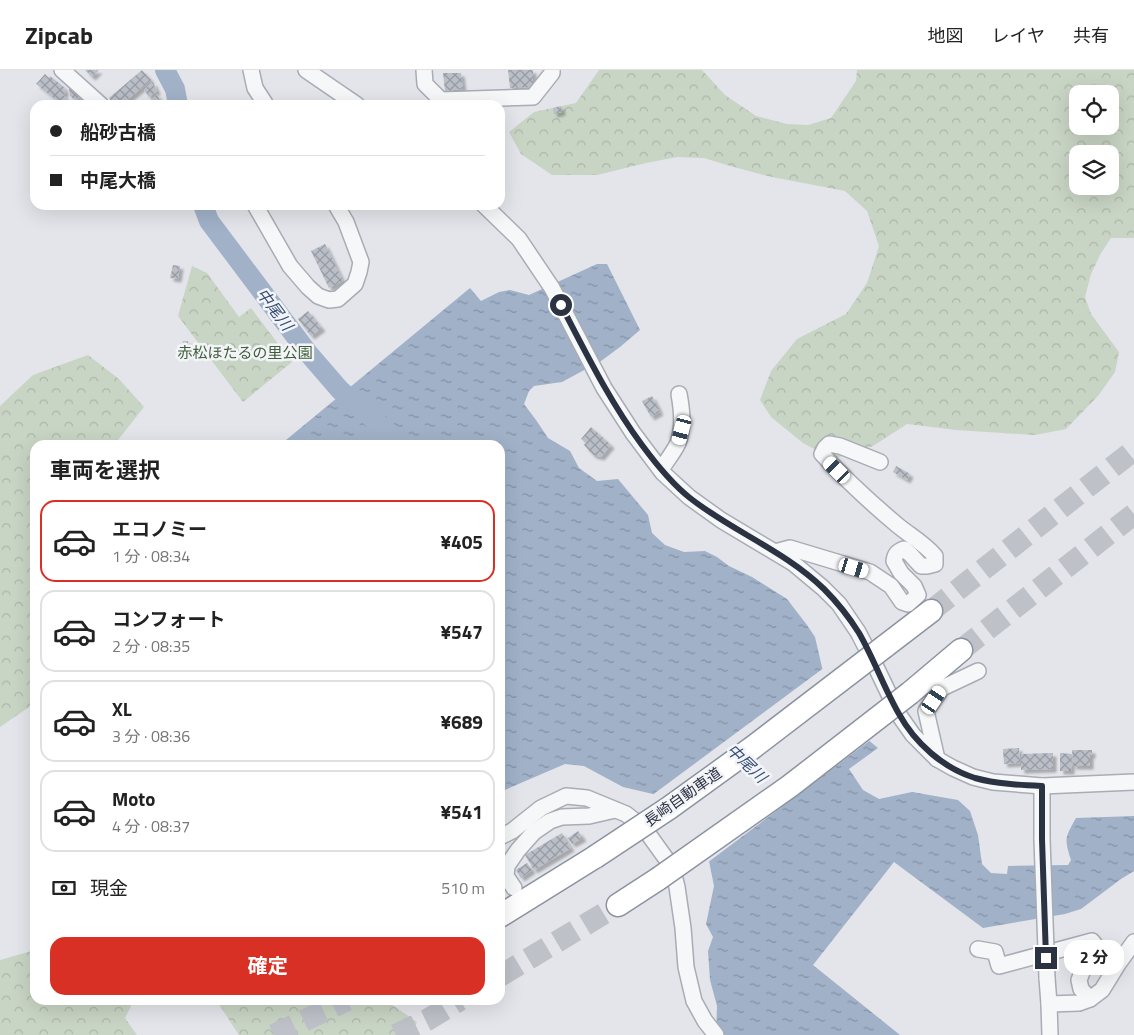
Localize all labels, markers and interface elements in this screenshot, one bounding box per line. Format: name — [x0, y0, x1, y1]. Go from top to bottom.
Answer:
text: Zipcab — [25, 17, 93, 53]
text: 地図 — [928, 22, 964, 49]
text: レイヤ — [992, 22, 1045, 49]
text: 共有 — [1073, 22, 1109, 49]
map controls — [1069, 85, 1119, 195]
button: locate — [1069, 85, 1119, 135]
text: 船砂古橋 — [80, 117, 156, 146]
button: layers — [1069, 145, 1119, 195]
text: 中尾大橋 — [80, 165, 156, 194]
water label: 中尾川 — [251, 283, 300, 337]
route start — [550, 294, 572, 316]
park label: 赤松ほたるの里公園 — [177, 341, 313, 364]
car — [670, 414, 693, 446]
text: 車両を選択 — [50, 453, 160, 487]
car — [821, 454, 852, 486]
text: エコノミー — [112, 514, 207, 543]
icon: car — [52, 519, 97, 564]
text: ¥405 — [440, 527, 483, 556]
text: 1 分 · 08:34 — [112, 544, 190, 568]
car — [837, 556, 870, 580]
text: コンフォート — [112, 604, 225, 633]
icon: car — [52, 609, 97, 654]
text: ¥547 — [440, 617, 483, 646]
text: 2 分 · 08:35 — [112, 634, 190, 658]
car — [919, 683, 948, 717]
text: XL — [112, 694, 132, 723]
icon: car — [52, 699, 97, 744]
text: ¥689 — [440, 707, 483, 736]
text: 3 分 · 08:36 — [112, 724, 190, 748]
water label: 中尾川 — [721, 738, 774, 790]
street label: 長崎自動車道 — [639, 761, 726, 832]
text: Moto — [112, 784, 155, 813]
icon: car — [52, 789, 97, 834]
text: ¥541 — [440, 797, 483, 826]
text: 4 分 · 08:37 — [112, 814, 190, 838]
text: 現金 — [90, 873, 128, 902]
icon: cash — [50, 874, 78, 902]
text: 510 m — [441, 876, 485, 900]
button: 確定 — [50, 937, 485, 995]
callout: 2 分 — [1064, 940, 1124, 976]
text: 2 分 — [1080, 945, 1108, 969]
route end — [1035, 947, 1057, 969]

